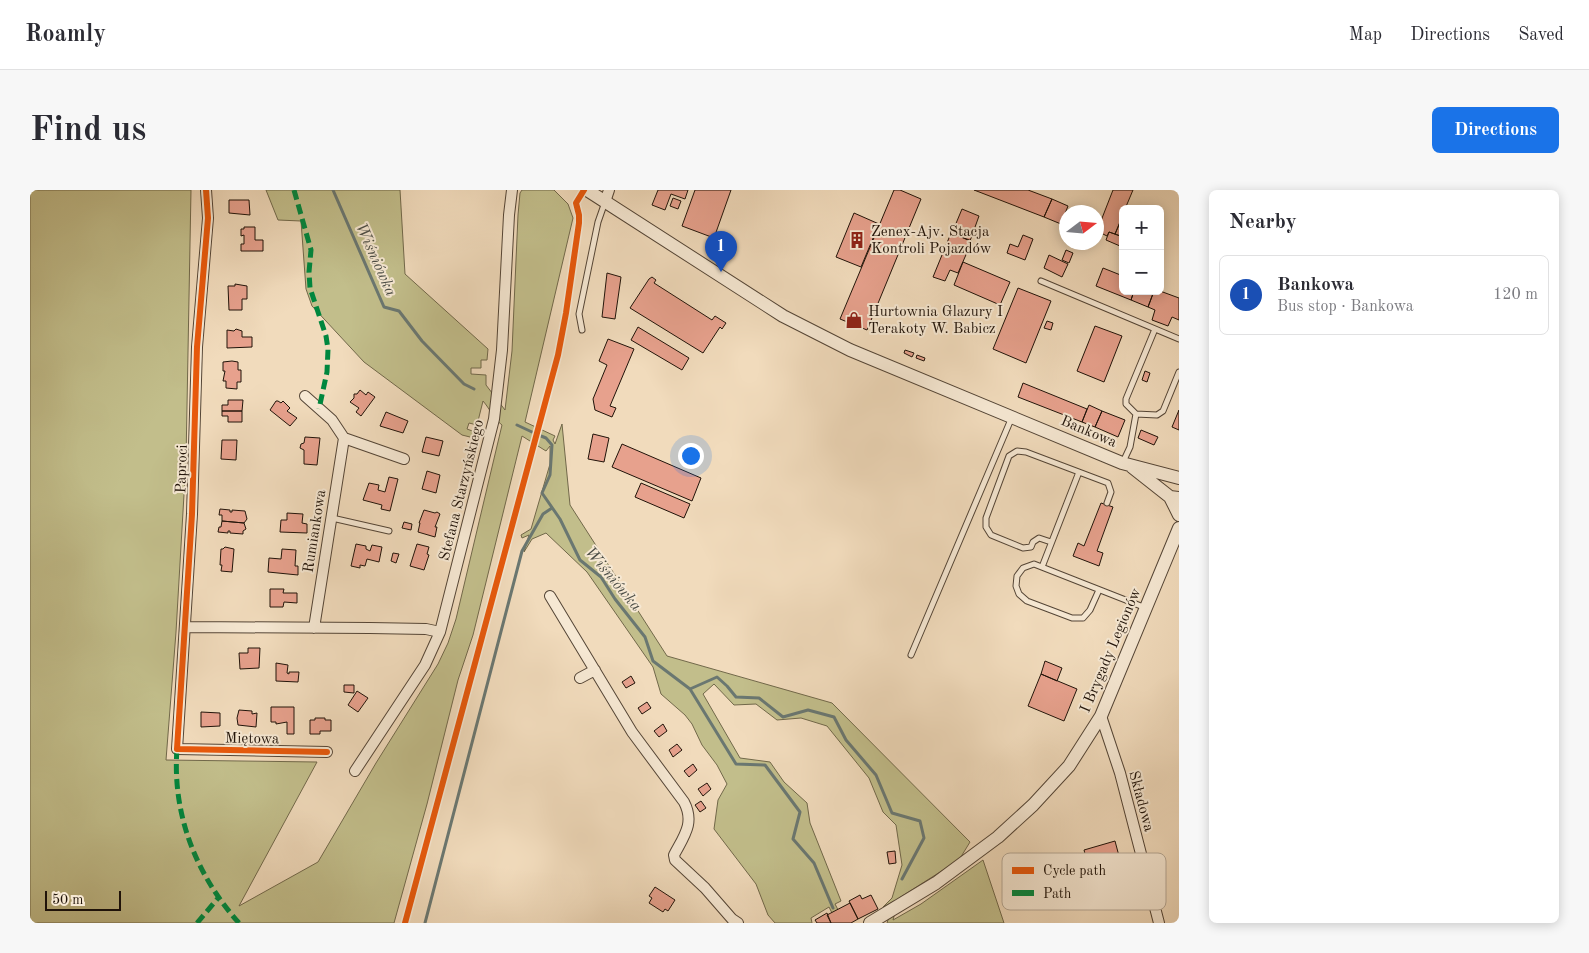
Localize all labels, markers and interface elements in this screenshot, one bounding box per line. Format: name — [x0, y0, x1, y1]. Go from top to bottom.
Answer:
text: Roamly — [25, 23, 106, 47]
text: Map — [1349, 26, 1382, 44]
text: Directions — [1410, 26, 1490, 44]
text: Saved — [1518, 26, 1564, 44]
button: Directions — [1432, 107, 1559, 153]
text: Find us — [30, 113, 146, 148]
north arrow — [1059, 205, 1104, 250]
map controls — [1119, 205, 1164, 295]
button: + — [1119, 205, 1164, 250]
text: Nearby — [1229, 212, 1297, 233]
water label: Wiśniówka — [352, 221, 399, 299]
place label: Zenex-Ajv. Stacja Kontroli Pojazdów — [871, 225, 992, 257]
building icon: Zenex-Ajv. Stacja Kontroli Pojazdów — [847, 230, 867, 250]
pin: 1 — [705, 231, 737, 272]
button: − — [1119, 250, 1164, 295]
text: Bankowa — [1277, 276, 1354, 295]
text: 1 — [1241, 287, 1251, 303]
text: 120 m — [1493, 287, 1538, 303]
text: Bus stop · Bankowa — [1277, 299, 1414, 315]
place label: Hurtownia Glazury I Terakoty W. Babicz — [868, 305, 1003, 337]
shop icon: Hurtownia Glazury I Terakoty W. Babicz — [844, 310, 864, 330]
street label: Bankowa — [1058, 414, 1119, 451]
street label: Stefana Starzyńskiego — [438, 418, 487, 563]
your location — [678, 443, 704, 469]
street label: Paproci — [174, 444, 191, 494]
street label: Rumiankowa — [302, 488, 330, 574]
water label: Wiśniówka — [581, 544, 644, 615]
street label: I Brygady Legionów — [1078, 586, 1145, 715]
street label: Miętowa — [225, 732, 280, 747]
street label: Składowa — [1125, 769, 1156, 834]
legend — [1002, 853, 1166, 910]
text: Cycle path — [1043, 864, 1106, 878]
text: Path — [1043, 887, 1072, 901]
scale bar — [45, 888, 121, 911]
text: 50 m — [52, 893, 83, 907]

